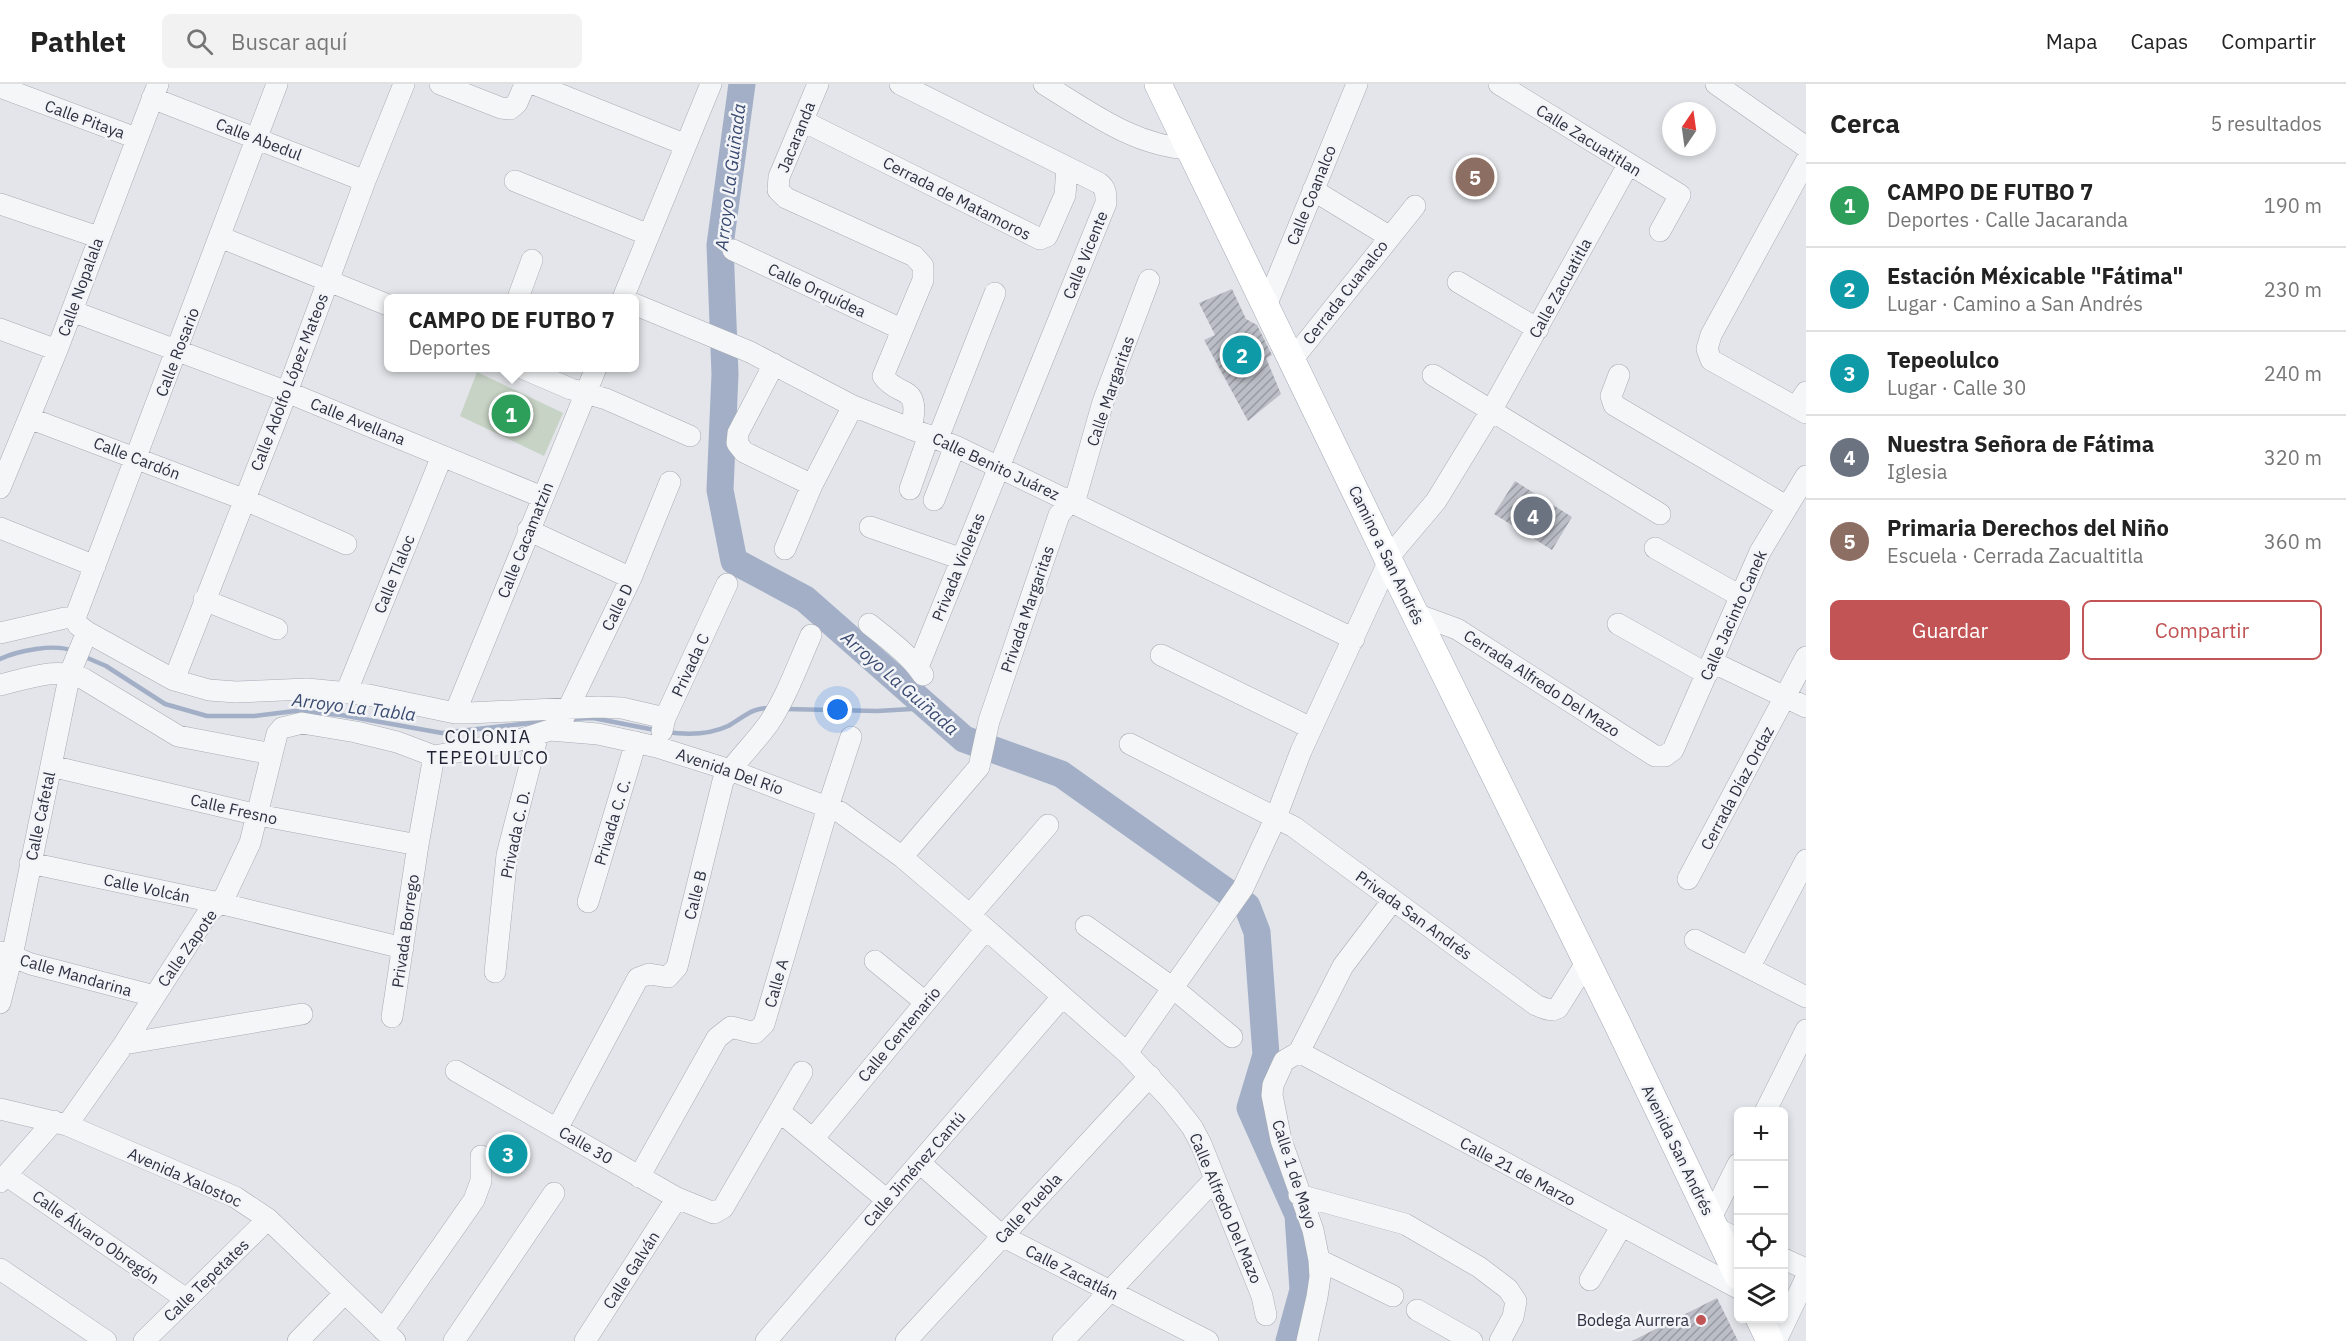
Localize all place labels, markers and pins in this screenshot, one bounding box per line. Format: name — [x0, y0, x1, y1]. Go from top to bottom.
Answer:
pin: 5 — [1456, 154, 1494, 200]
pin: 2 — [1222, 332, 1262, 378]
pin: 1 — [492, 392, 530, 436]
pin: 4 — [1514, 494, 1552, 538]
pin: 3 — [488, 1132, 528, 1176]
place label: Bodega Aurrera — [1577, 1310, 1689, 1330]
marker: Bodega Aurrera — [1694, 1313, 1708, 1327]

